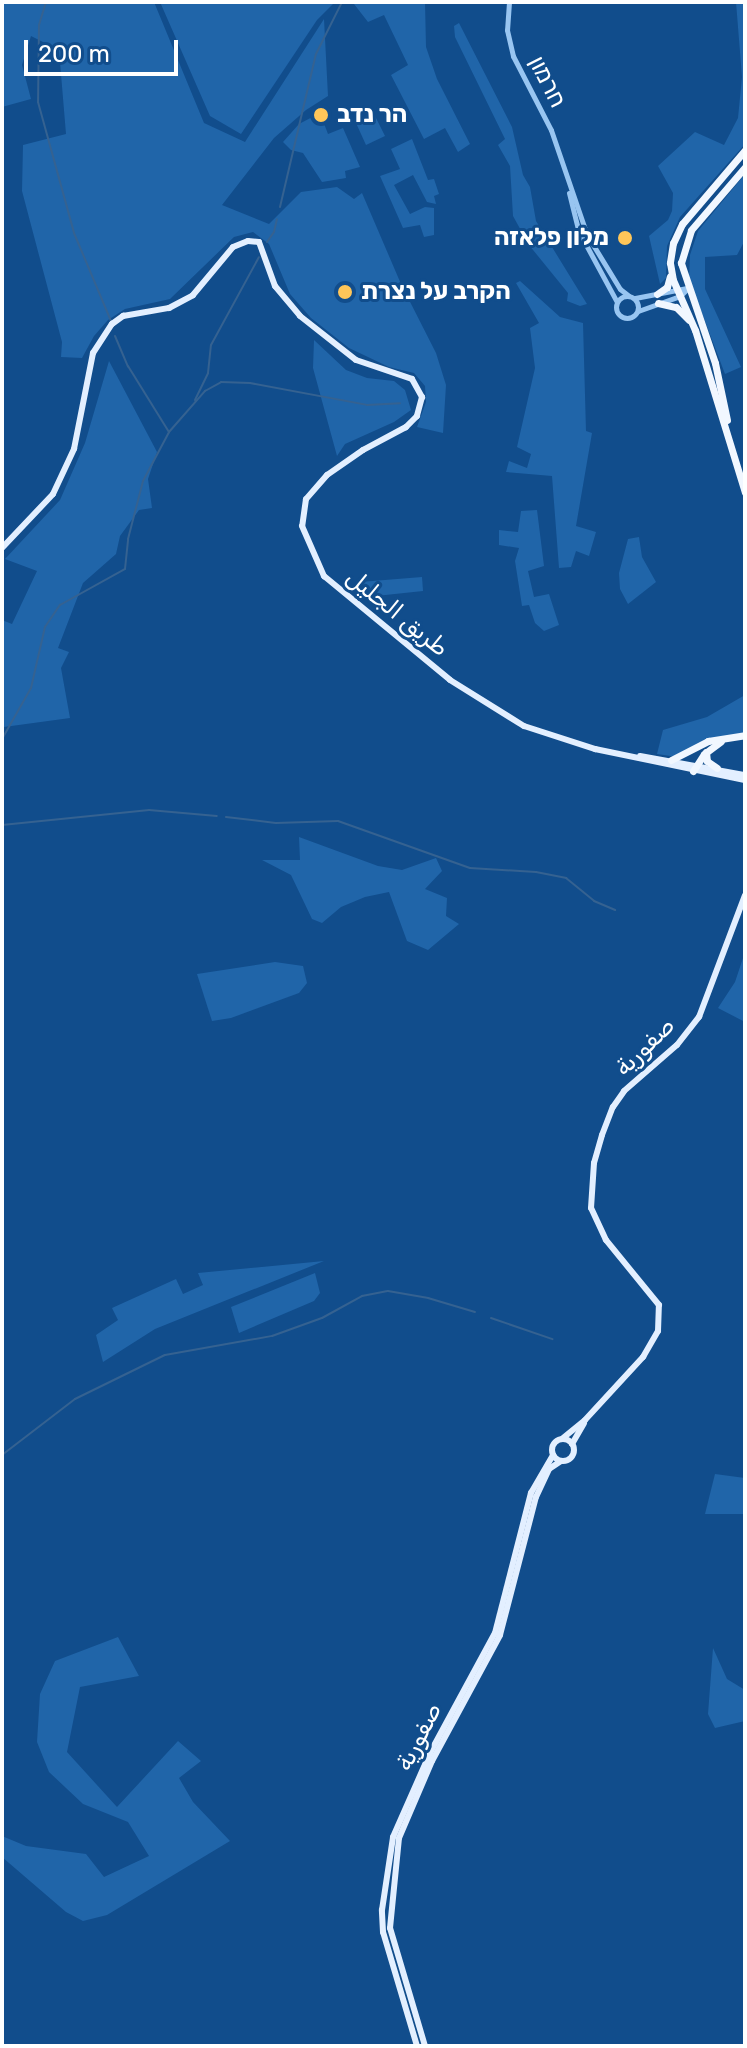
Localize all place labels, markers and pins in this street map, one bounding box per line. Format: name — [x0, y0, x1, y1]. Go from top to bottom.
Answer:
place label: הר נדב — [337, 101, 408, 129]
marker: הר נדב — [312, 106, 330, 124]
place label: מלון פלאזה — [494, 224, 609, 252]
marker: מלון פלאזה — [616, 229, 634, 247]
place label: הקרב על נצרת — [361, 278, 511, 306]
marker: הקרב על נצרת — [336, 283, 354, 301]

